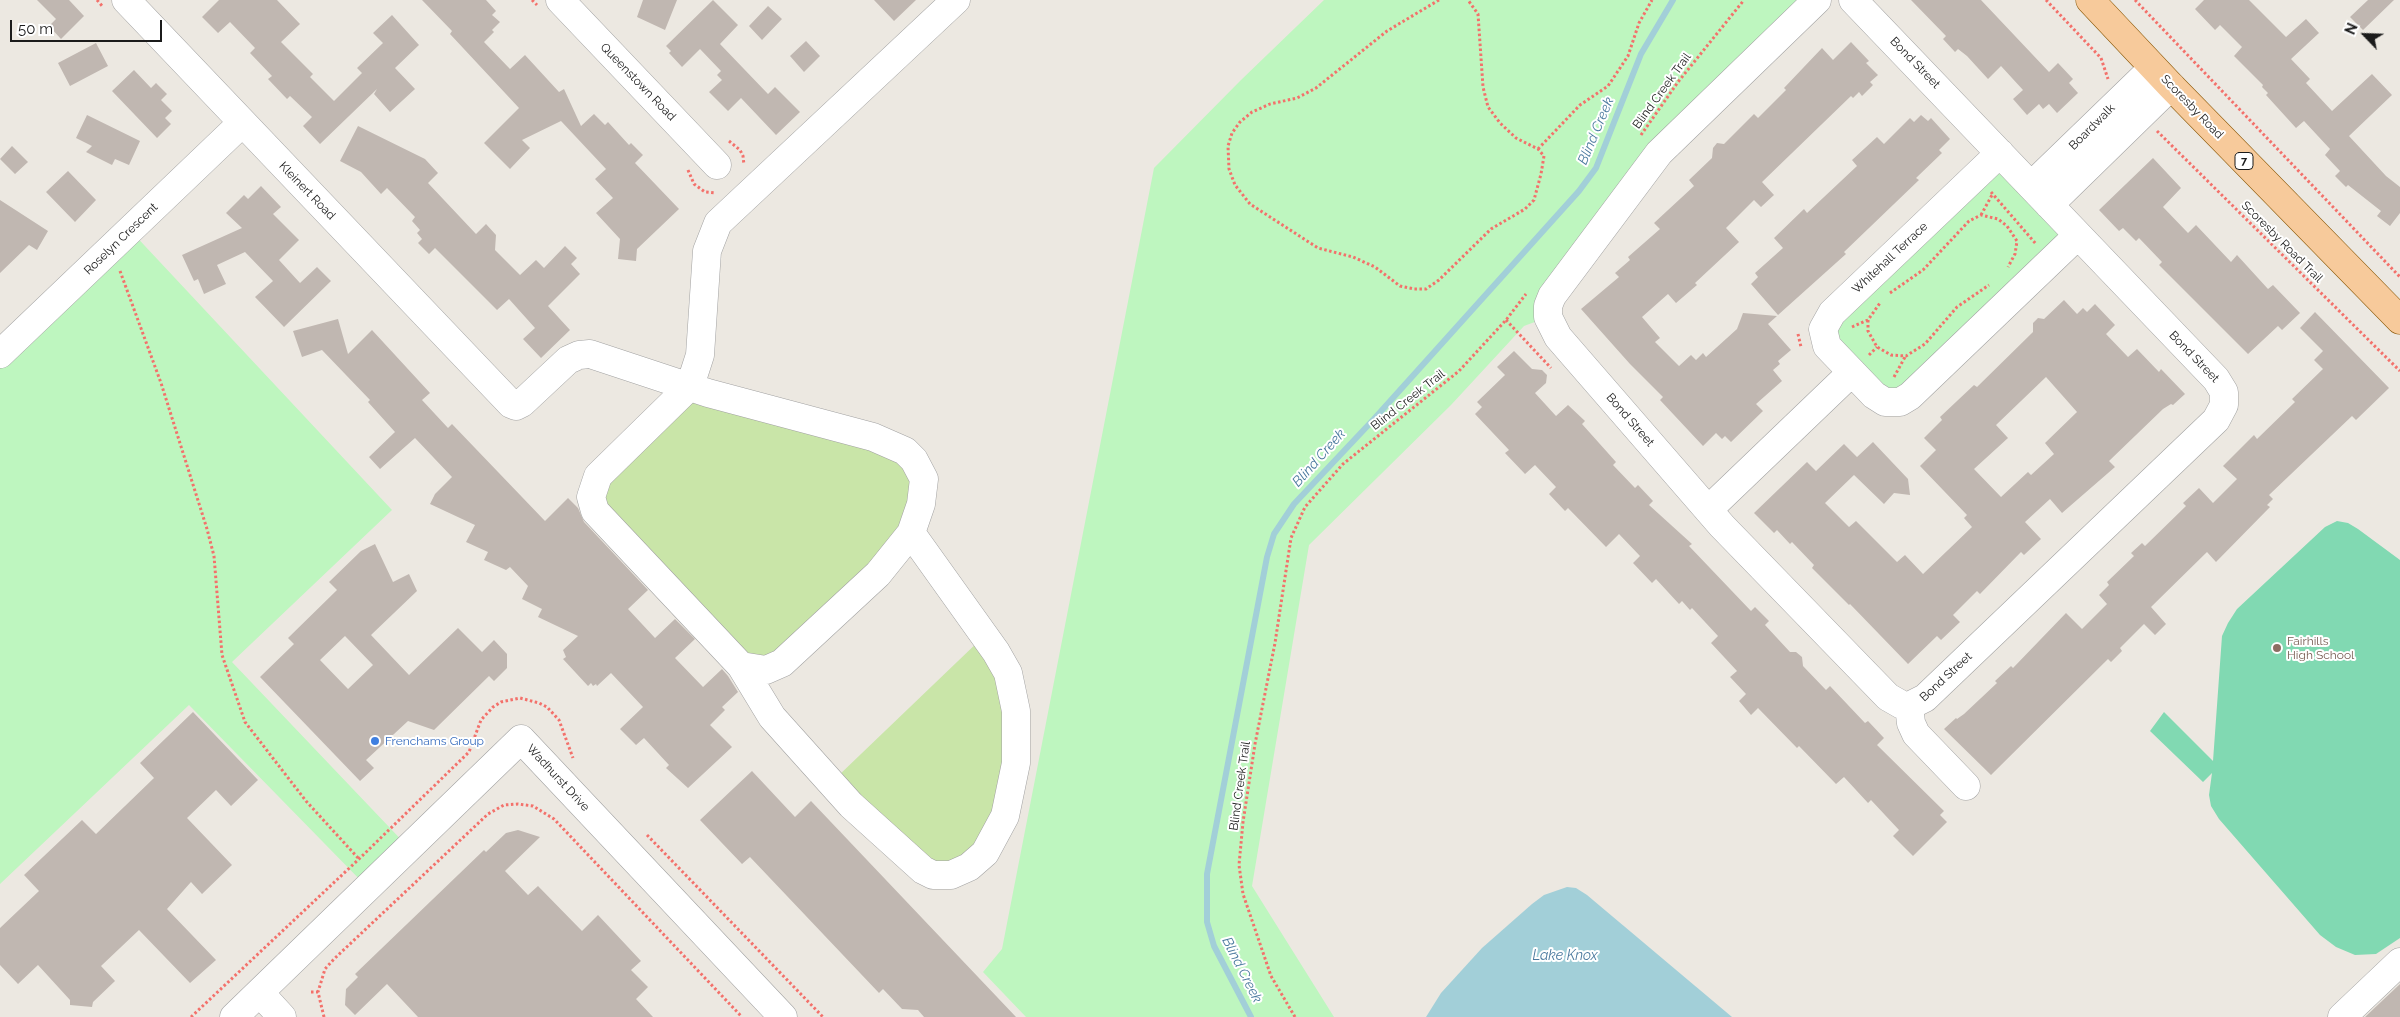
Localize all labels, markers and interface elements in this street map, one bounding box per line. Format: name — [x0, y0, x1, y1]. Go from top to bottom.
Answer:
scale bar — [12, 10, 165, 42]
north arrow — [2340, 10, 2390, 60]
text: 50 m — [18, 20, 53, 38]
text: N — [2342, 21, 2361, 37]
street label: Bond Street — [1887, 34, 1943, 92]
street label: Queenstown Road — [597, 40, 679, 124]
street label: Blind Creek Trail — [1630, 50, 1694, 132]
street label: Scoresby Road — [2158, 72, 2226, 142]
water label: Blind Creek — [1574, 95, 1618, 167]
street label: Boardwalk — [2066, 101, 2118, 153]
road number: 7 — [2235, 153, 2253, 170]
street label: Kleinert Road — [276, 159, 338, 223]
street label: Scoresby Road Trail — [2238, 198, 2326, 286]
street label: Roselyn Crescent — [81, 200, 161, 278]
street label: Whitehall Terrace — [1849, 219, 1931, 297]
street label: Bond Street — [2166, 328, 2222, 386]
street label: Blind Creek Trail — [1368, 367, 1448, 433]
street label: Bond Street — [1603, 390, 1657, 450]
water label: Blind Creek — [1289, 426, 1349, 490]
place label: Fairhills High School — [2287, 634, 2354, 662]
marker: Fairhills High School — [2271, 642, 2283, 654]
street label: Bond Street — [1917, 649, 1975, 705]
place label: Frenchams Group — [385, 734, 484, 748]
marker: Frenchams Group — [369, 735, 381, 747]
street label: Blind Creek Trail — [1227, 740, 1253, 832]
street label: Wadhurst Drive — [523, 742, 593, 814]
water label: Blind Creek — [1218, 934, 1266, 1006]
water label: Lake Knox — [1532, 948, 1598, 964]

